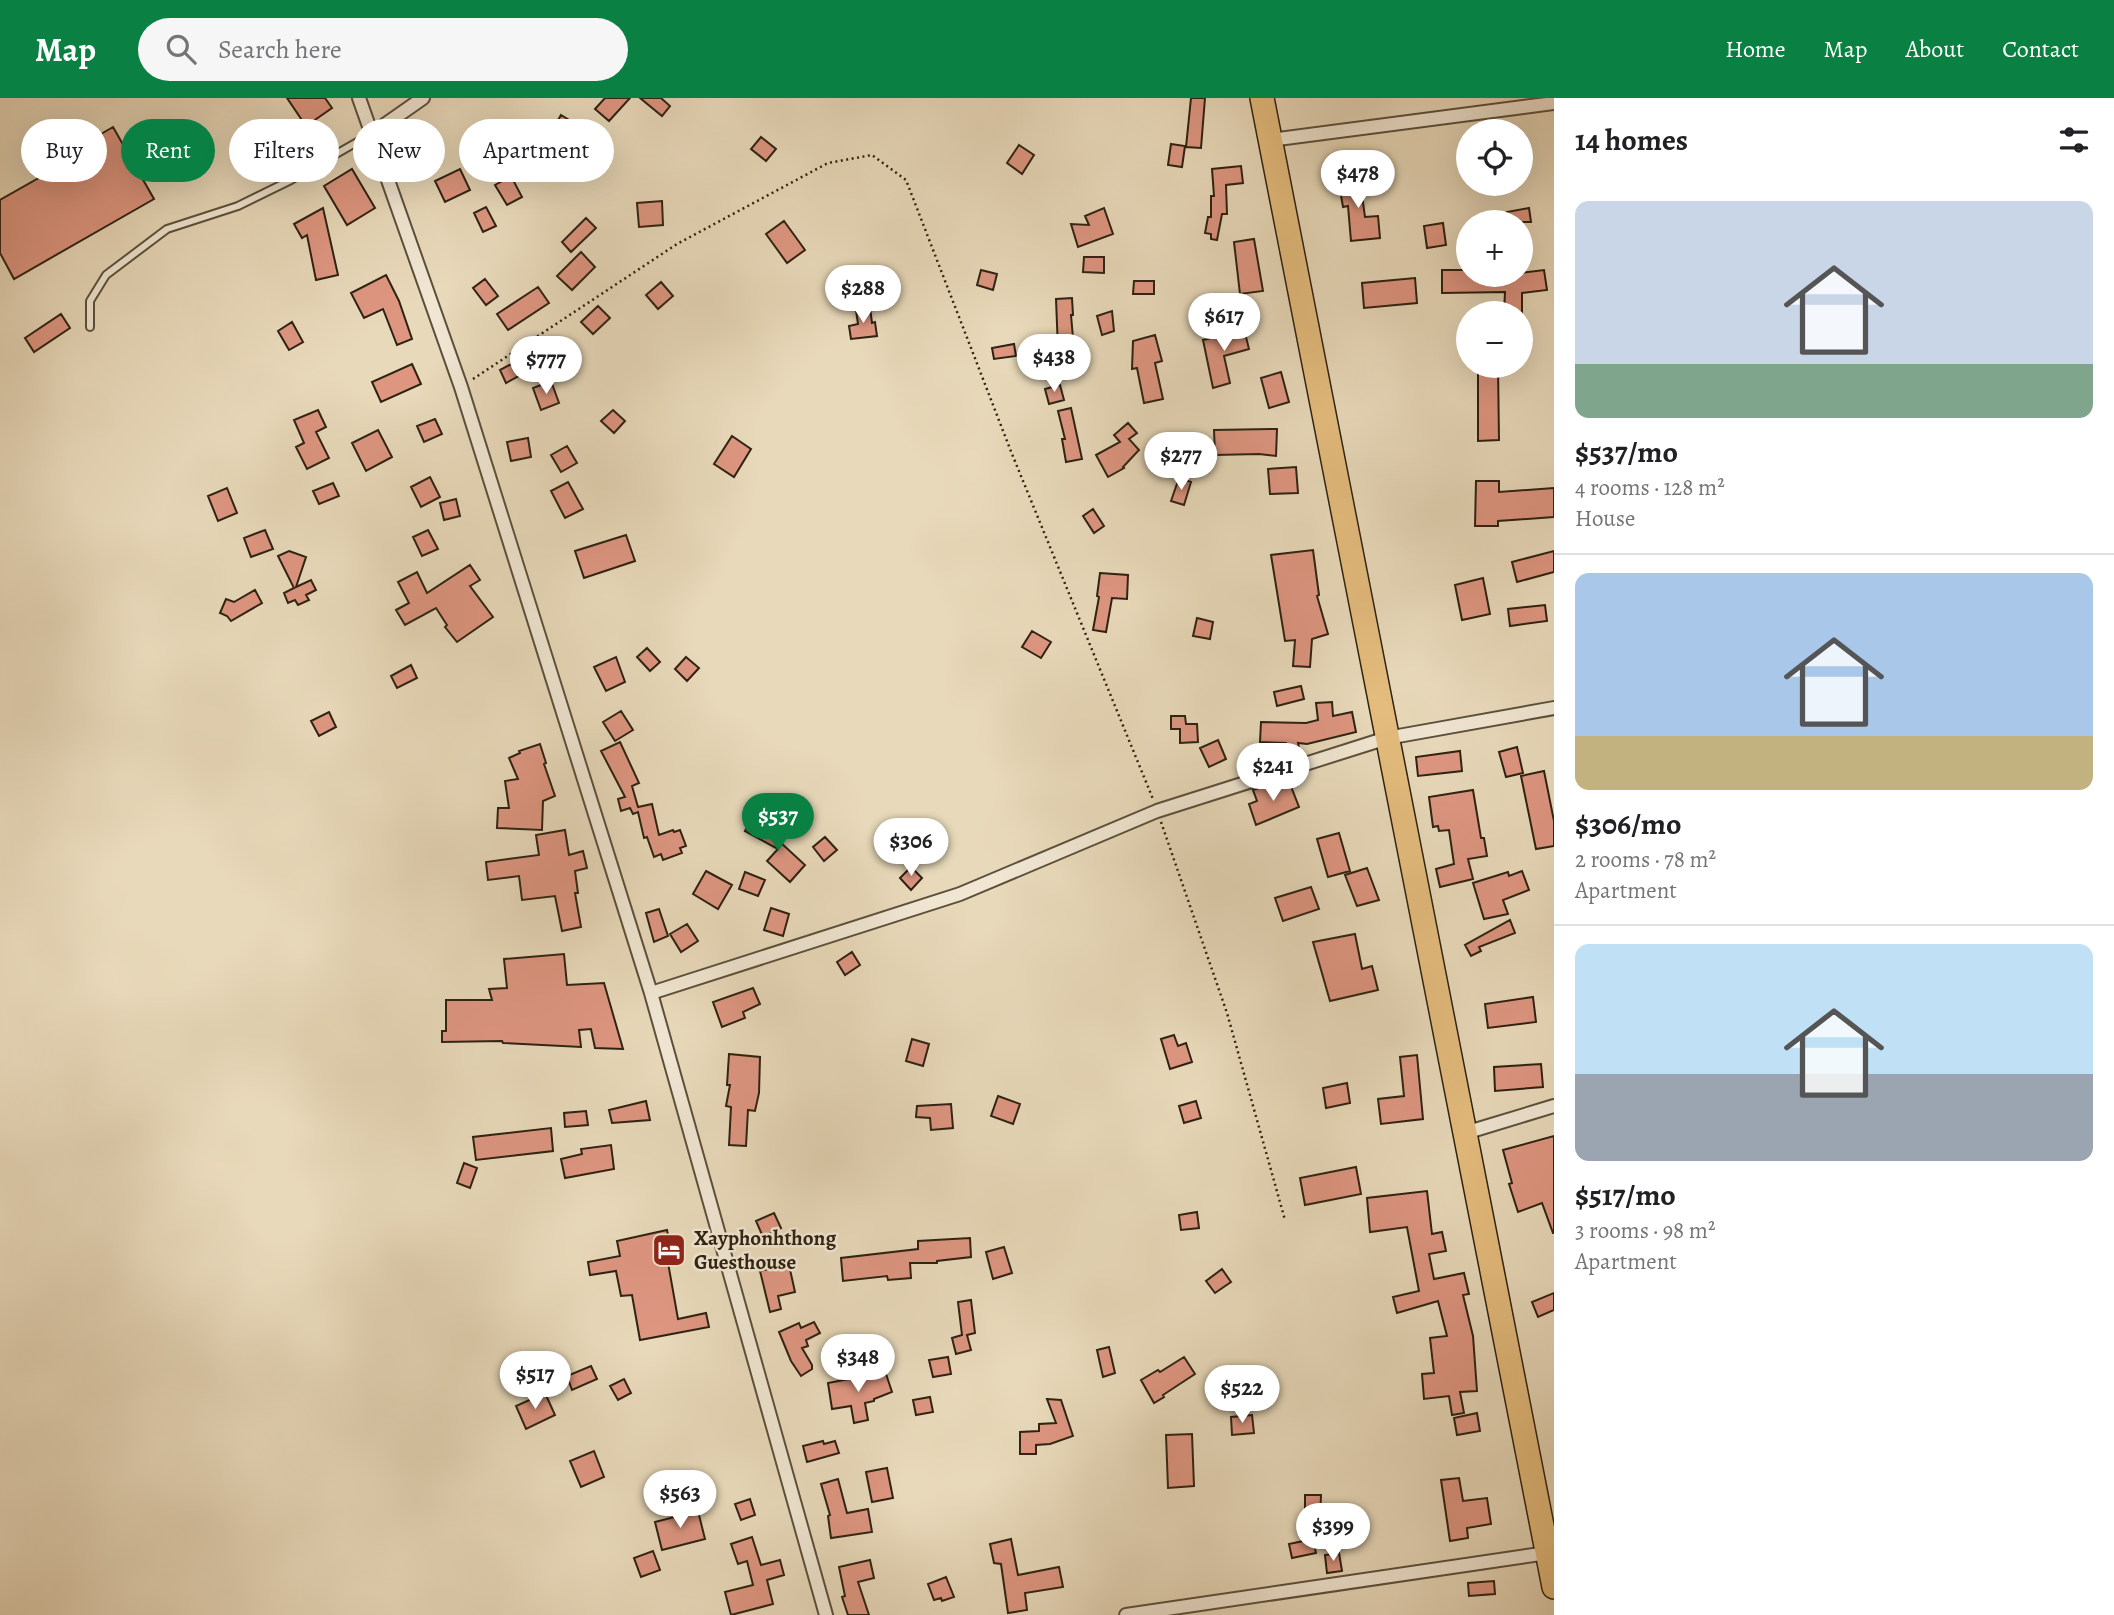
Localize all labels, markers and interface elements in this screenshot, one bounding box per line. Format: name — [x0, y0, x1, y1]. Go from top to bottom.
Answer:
search box — [138, 18, 628, 81]
text: Map — [35, 27, 96, 72]
icon: search — [162, 30, 200, 68]
text: Search here — [218, 32, 342, 67]
text: Home — [1725, 33, 1786, 65]
text: Map — [1824, 33, 1868, 65]
text: About — [1906, 33, 1964, 65]
text: Contact — [2002, 33, 2079, 65]
chip: Buy — [21, 119, 107, 182]
chip: Rent — [121, 119, 215, 182]
chip: Filters — [229, 119, 339, 182]
chip: New — [353, 119, 445, 182]
chip: Apartment — [459, 119, 614, 182]
map controls — [1456, 119, 1533, 378]
button: locate — [1456, 119, 1533, 196]
text: 14 homes — [1575, 120, 1688, 160]
icon: filters — [2055, 121, 2093, 159]
pin: $478 — [1317, 150, 1399, 210]
text: $478 — [1337, 157, 1379, 188]
button: + — [1456, 210, 1533, 287]
icon: home — [1771, 247, 1897, 373]
pin: $288 — [822, 266, 904, 325]
text: $288 — [841, 272, 885, 303]
pin: $617 — [1183, 294, 1265, 353]
text: $617 — [1204, 300, 1244, 331]
button: − — [1456, 301, 1533, 378]
pin: $438 — [1013, 334, 1095, 394]
pin: $777 — [505, 336, 587, 396]
text: $438 — [1033, 341, 1075, 372]
text: $777 — [526, 343, 566, 374]
pin: $277 — [1140, 432, 1222, 492]
text: $537/mo — [1575, 432, 1678, 472]
text: $277 — [1160, 439, 1202, 470]
text: 4 rooms · 128 m² — [1575, 472, 1725, 503]
text: House — [1575, 503, 1635, 534]
icon: home — [1771, 619, 1897, 745]
pin: $241 — [1232, 744, 1314, 803]
text: $241 — [1253, 750, 1293, 781]
pin: $537 — [737, 794, 819, 853]
text: $537 — [758, 800, 798, 831]
text: $306/mo — [1575, 804, 1681, 844]
pin: $306 — [870, 818, 952, 878]
text: $306 — [890, 825, 932, 856]
text: 2 rooms · 78 m² — [1575, 844, 1716, 875]
text: Apartment — [1575, 875, 1677, 906]
icon: home — [1771, 990, 1897, 1116]
text: $517/mo — [1575, 1175, 1676, 1215]
text: 3 rooms · 98 m² — [1575, 1215, 1716, 1246]
place label: Xayphonhthong Guesthouse — [694, 1224, 836, 1276]
hotel icon: Xayphonhthong Guesthouse — [650, 1231, 688, 1269]
text: Apartment — [1575, 1246, 1677, 1277]
pin: $348 — [817, 1334, 899, 1394]
text: $348 — [837, 1341, 879, 1372]
pin: $517 — [494, 1352, 576, 1411]
text: $517 — [516, 1358, 554, 1389]
pin: $522 — [1201, 1366, 1283, 1425]
text: $522 — [1221, 1372, 1263, 1403]
pin: $563 — [639, 1470, 721, 1530]
text: $563 — [659, 1477, 701, 1508]
pin: $399 — [1292, 1504, 1374, 1563]
text: $399 — [1312, 1510, 1354, 1541]

